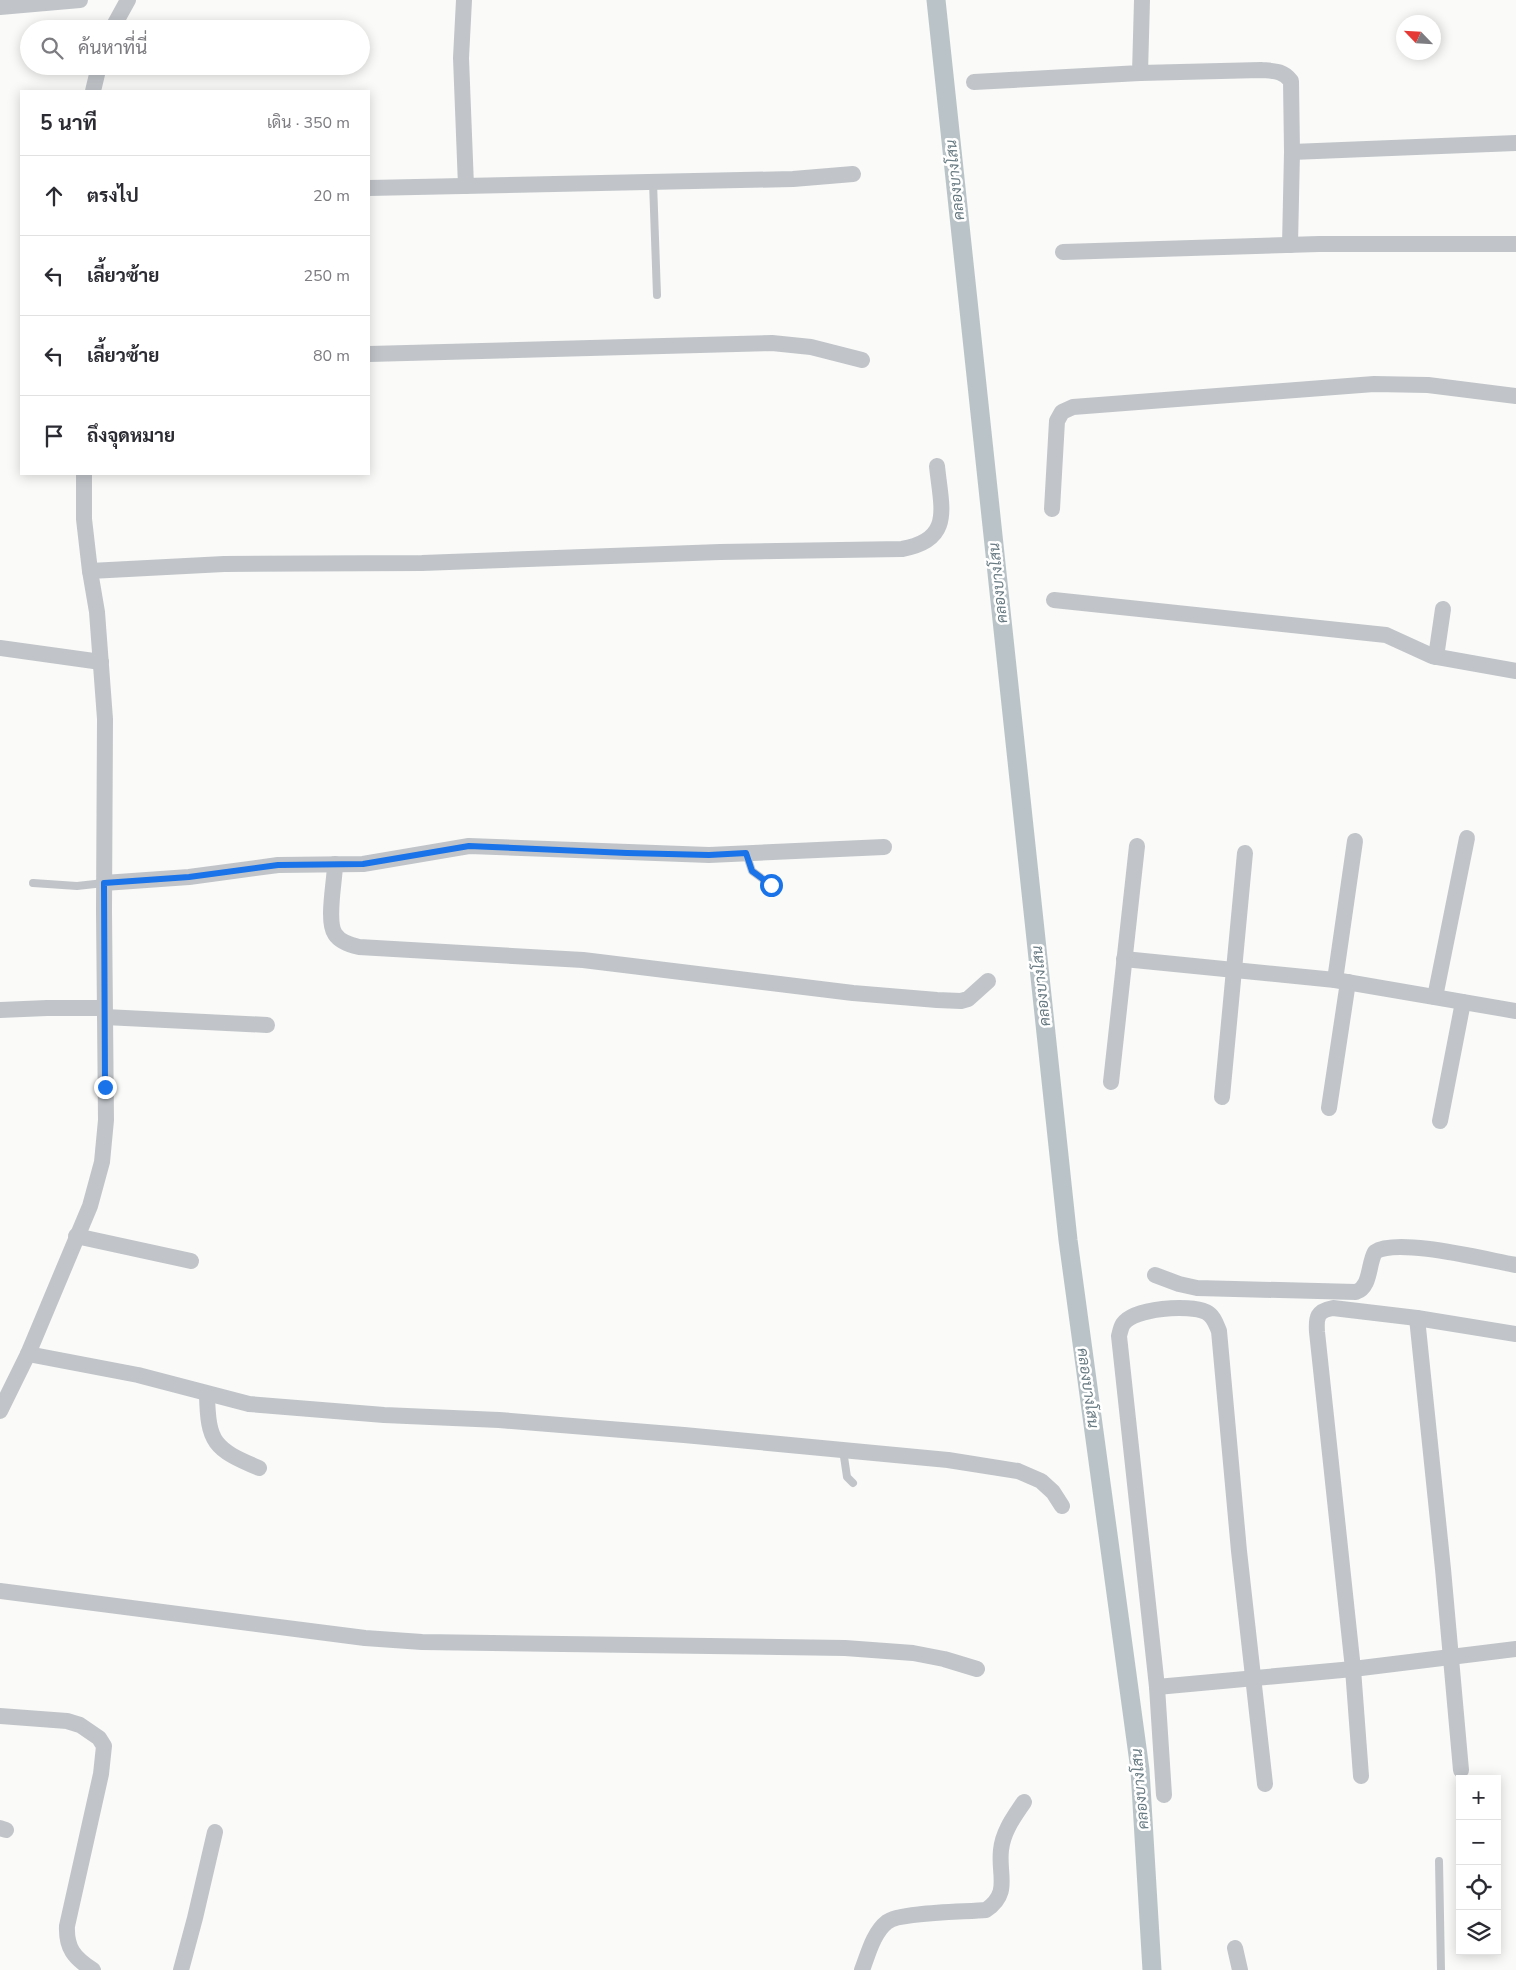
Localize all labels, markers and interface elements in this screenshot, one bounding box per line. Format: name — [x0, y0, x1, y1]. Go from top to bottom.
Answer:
north arrow — [1396, 15, 1441, 60]
search box — [20, 20, 370, 75]
icon: search — [38, 34, 66, 62]
text: ค้นหาที่นี่ — [78, 35, 147, 61]
text: 5 นาที — [40, 109, 97, 137]
text: เดิน · 350 m — [267, 112, 350, 134]
water label: คลองบางโสน — [941, 138, 969, 221]
icon: ahead — [40, 182, 68, 210]
text: ตรงไป — [87, 183, 139, 209]
text: 20 m — [313, 185, 350, 207]
icon: left — [40, 262, 68, 290]
text: เลี้ยวซ้าย — [87, 263, 159, 289]
text: 250 m — [303, 265, 350, 287]
icon: left — [40, 342, 68, 370]
text: เลี้ยวซ้าย — [87, 343, 159, 369]
text: 80 m — [313, 345, 350, 367]
icon: arrive — [40, 422, 68, 450]
text: ถึงจุดหมาย — [87, 423, 175, 449]
water label: คลองบางโสน — [984, 541, 1012, 624]
route start — [760, 874, 783, 897]
water label: คลองบางโสน — [1027, 944, 1055, 1027]
route end — [94, 1076, 117, 1099]
water label: คลองบางโสน — [1072, 1346, 1104, 1430]
water label: คลองบางโสน — [1126, 1747, 1153, 1830]
map controls — [1456, 1775, 1501, 1955]
button: + — [1456, 1775, 1501, 1820]
button: − — [1456, 1820, 1501, 1865]
button: locate — [1456, 1865, 1501, 1910]
button: layers — [1456, 1910, 1501, 1955]

